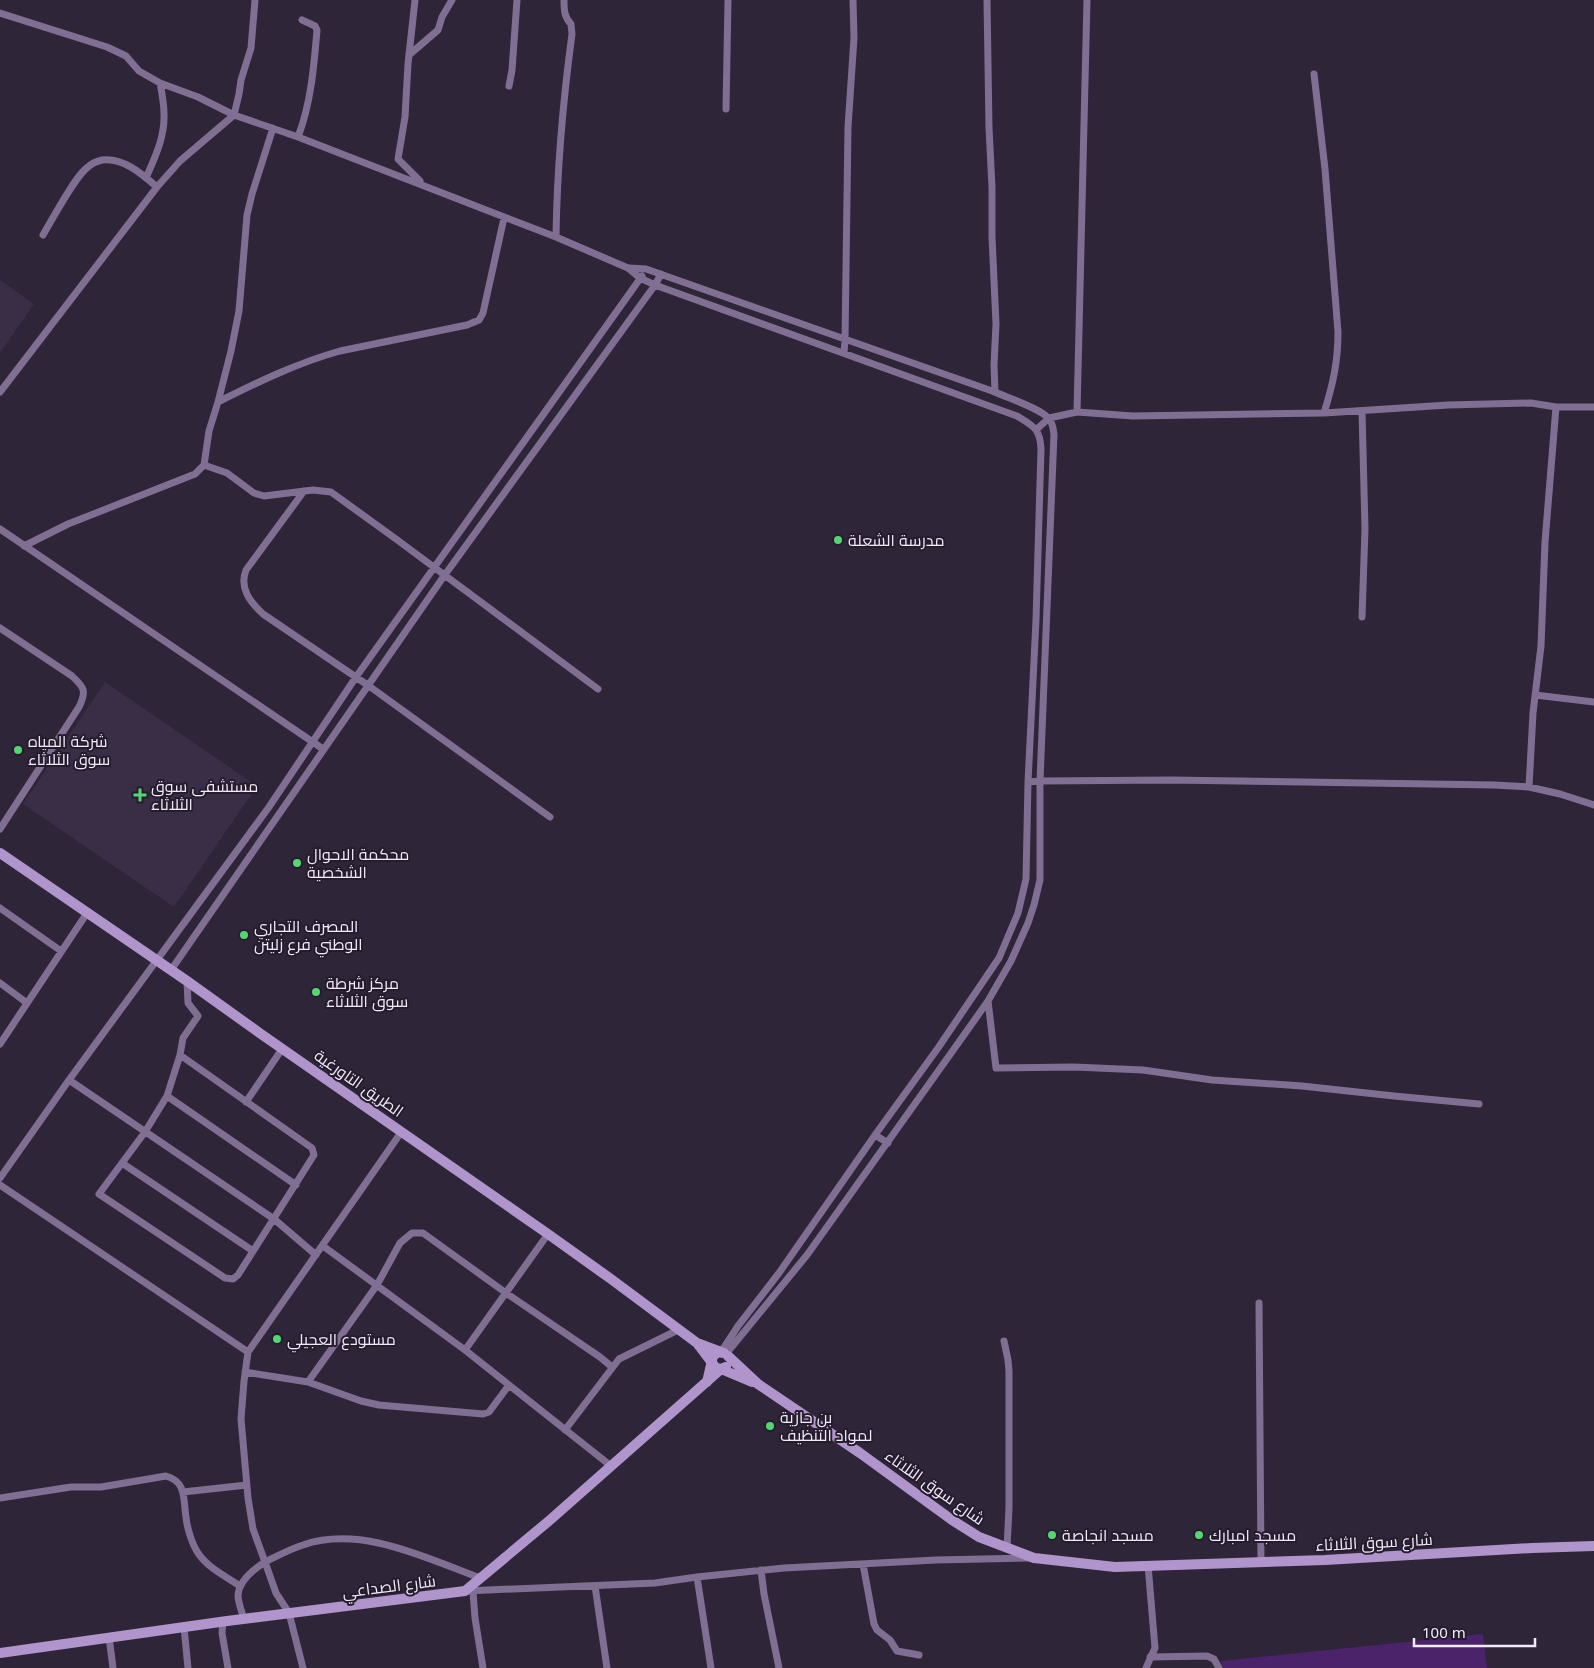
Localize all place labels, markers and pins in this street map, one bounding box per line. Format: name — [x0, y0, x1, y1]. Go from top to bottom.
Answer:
place label: مدرسة الشعلة — [848, 529, 944, 551]
marker: مدرسة الشعلة — [832, 534, 844, 546]
place label: شركة المياه سوق الثلاثاء — [28, 730, 110, 770]
marker: شركة المياه سوق الثلاثاء — [12, 744, 24, 756]
place label: مستشفى سوق الثلاثاء — [151, 775, 258, 815]
marker: مستشفى سوق الثلاثاء — [133, 788, 147, 802]
place label: محكمة الاحوال الشخصية — [307, 843, 409, 883]
marker: محكمة الاحوال الشخصية — [291, 857, 303, 869]
place label: المصرف التجاري الوطني فرع زليتن — [254, 915, 362, 958]
marker: المصرف التجاري الوطني فرع زليتن — [238, 929, 250, 941]
place label: مركز شرطة سوق الثلاثاء — [326, 972, 408, 1012]
marker: مركز شرطة سوق الثلاثاء — [310, 986, 322, 998]
place label: مستودع العجيلي — [287, 1328, 396, 1353]
marker: مستودع العجيلي — [271, 1333, 283, 1345]
place label: بن جازية لمواد التنظيف — [780, 1406, 872, 1446]
marker: بن جازية لمواد التنظيف — [764, 1420, 776, 1432]
place label: مسجد انجاصة — [1062, 1524, 1154, 1546]
place label: مسجد امبارك — [1209, 1524, 1296, 1546]
marker: مسجد انجاصة — [1046, 1529, 1058, 1541]
marker: مسجد امبارك — [1193, 1529, 1205, 1541]

